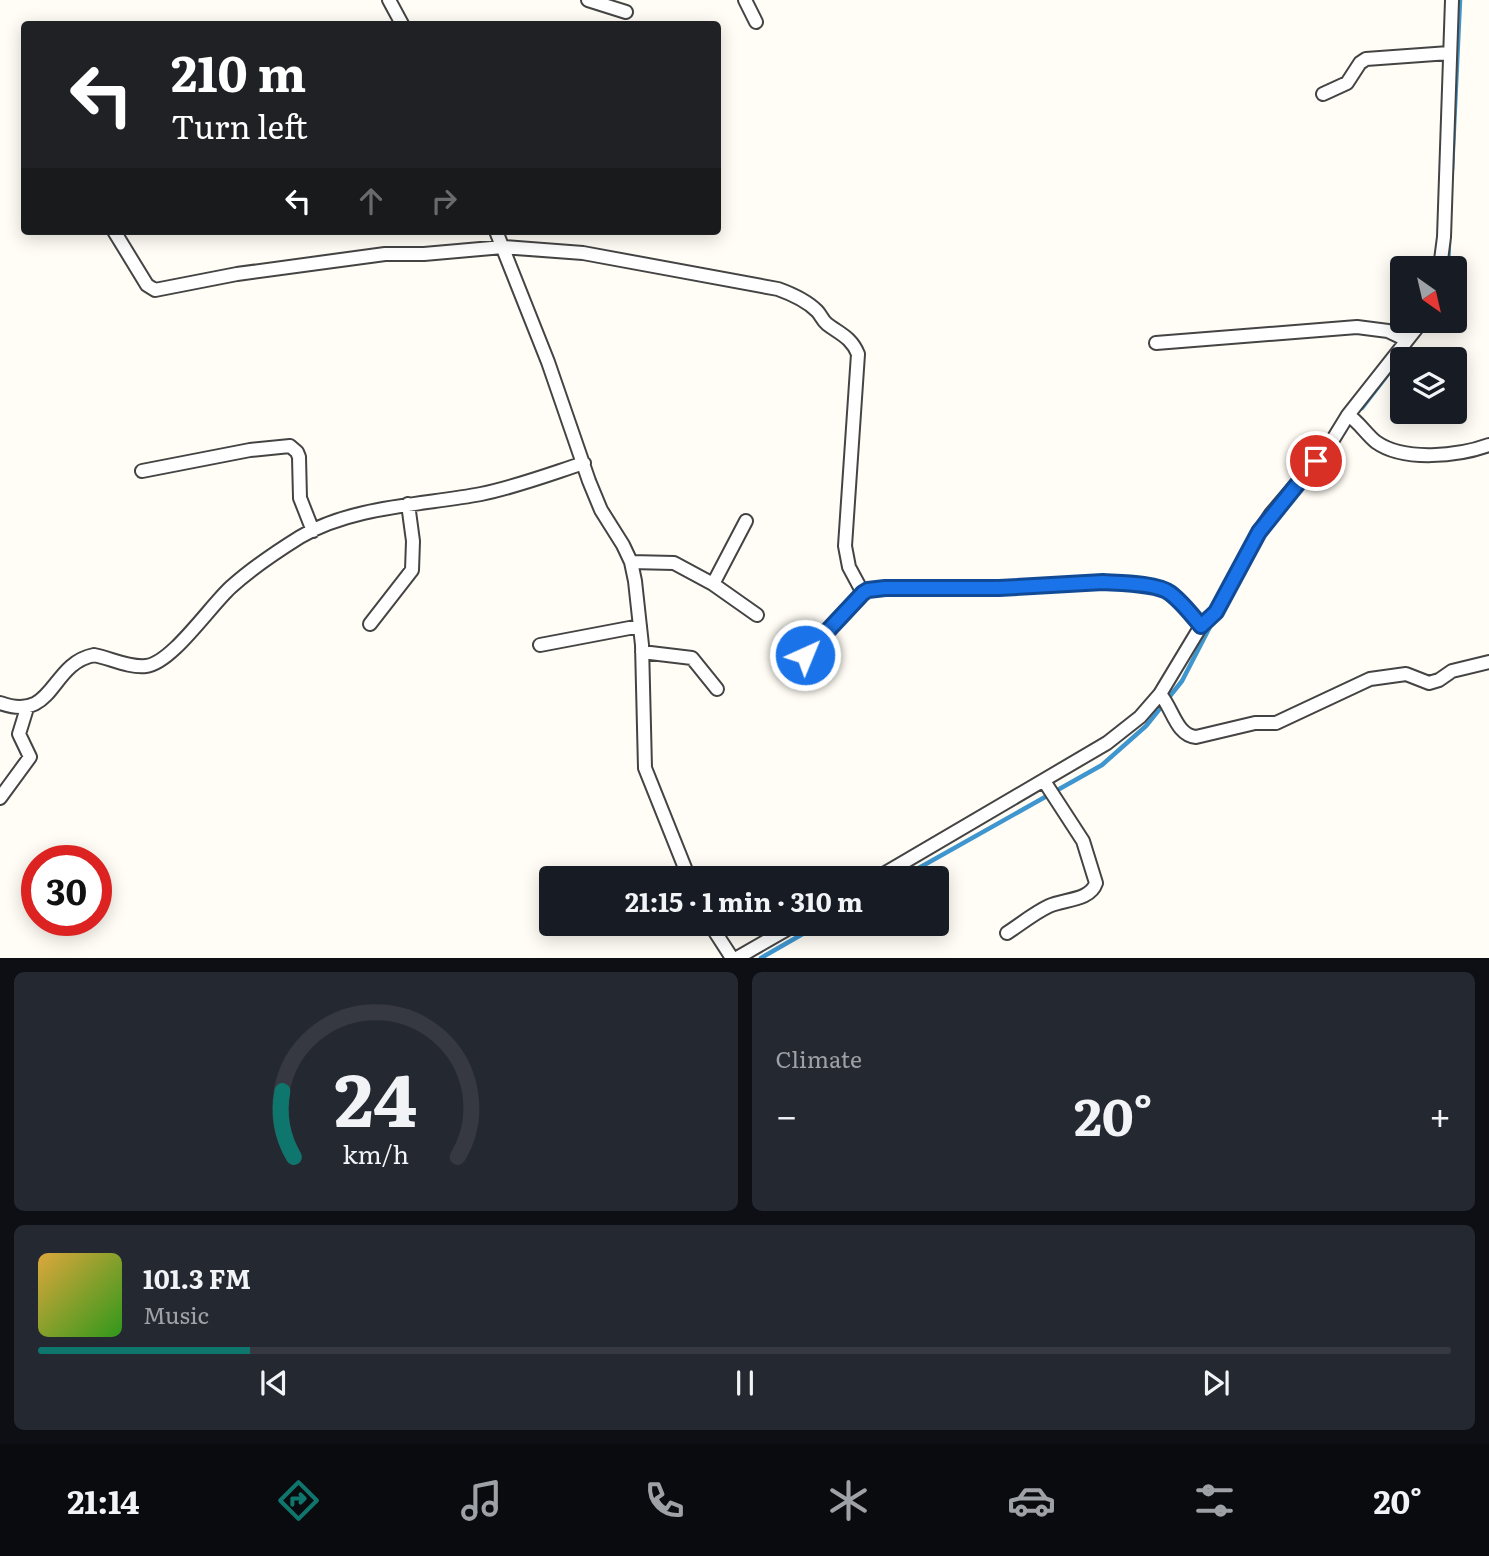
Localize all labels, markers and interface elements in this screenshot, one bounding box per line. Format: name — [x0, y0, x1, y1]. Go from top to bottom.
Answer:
text: 210 m — [171, 34, 306, 107]
icon: left — [56, 49, 147, 140]
text: Turn left — [171, 101, 308, 149]
icon: left — [279, 182, 317, 220]
icon: ahead — [352, 182, 390, 220]
icon: right — [425, 182, 463, 220]
north arrow — [1390, 256, 1466, 332]
map controls — [1390, 256, 1467, 424]
button: layers — [1390, 347, 1467, 424]
pin — [1286, 431, 1346, 491]
icon: arrive — [1297, 442, 1335, 480]
position arrow — [768, 618, 842, 692]
speed limit sign: 30 — [21, 845, 112, 936]
text: 21:15 · 1 min · 310 m — [625, 881, 863, 920]
text: Climate — [776, 1041, 862, 1075]
text: 24 — [334, 1042, 417, 1150]
text: 20° — [1074, 1075, 1153, 1152]
text: − — [776, 1085, 798, 1142]
text: + — [1429, 1085, 1451, 1142]
text: km/h — [342, 1135, 409, 1172]
text: 101.3 FM — [143, 1258, 251, 1297]
text: Music — [143, 1297, 209, 1331]
icon: previous — [255, 1364, 293, 1402]
icon: pause — [726, 1364, 764, 1402]
icon: next — [1197, 1364, 1235, 1402]
text: 21:14 — [67, 1476, 139, 1524]
icon: directions — [274, 1476, 323, 1525]
icon: music — [457, 1476, 506, 1525]
icon: phone — [640, 1476, 689, 1525]
icon: climate — [824, 1476, 873, 1525]
icon: car — [1007, 1476, 1056, 1525]
icon: filters — [1190, 1476, 1239, 1525]
text: 20° — [1373, 1476, 1422, 1524]

